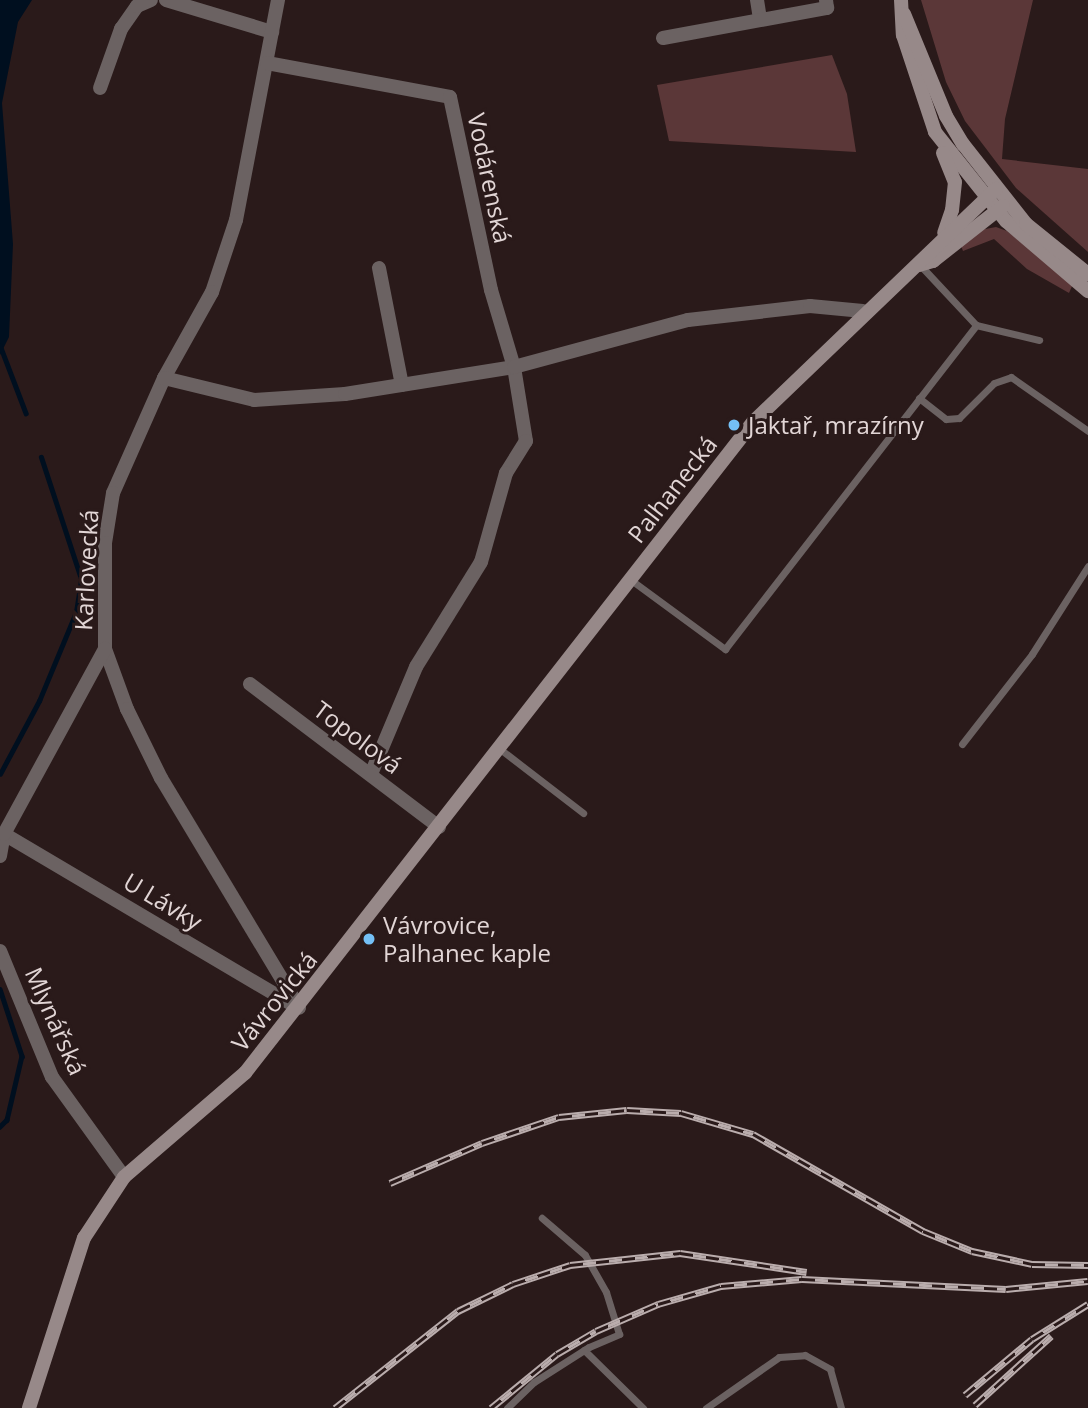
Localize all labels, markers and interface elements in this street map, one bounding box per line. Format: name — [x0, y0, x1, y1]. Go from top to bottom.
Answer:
street label: Vodárenská — [462, 110, 518, 246]
place label: Jaktař, mrazírny — [748, 411, 924, 439]
marker: Jaktař, mrazírny — [726, 417, 742, 433]
street label: Palhanecká — [621, 430, 723, 548]
street label: Karlovecká — [68, 509, 104, 631]
street label: Topolová — [308, 695, 408, 779]
street label: U Lávky — [119, 866, 207, 936]
place label: Vávrovice, Palhanec kaple — [383, 911, 551, 967]
marker: Vávrovice, Palhanec kaple — [361, 931, 377, 947]
street label: Vávrovická — [225, 946, 323, 1056]
street label: Mlynářská — [19, 963, 93, 1079]

